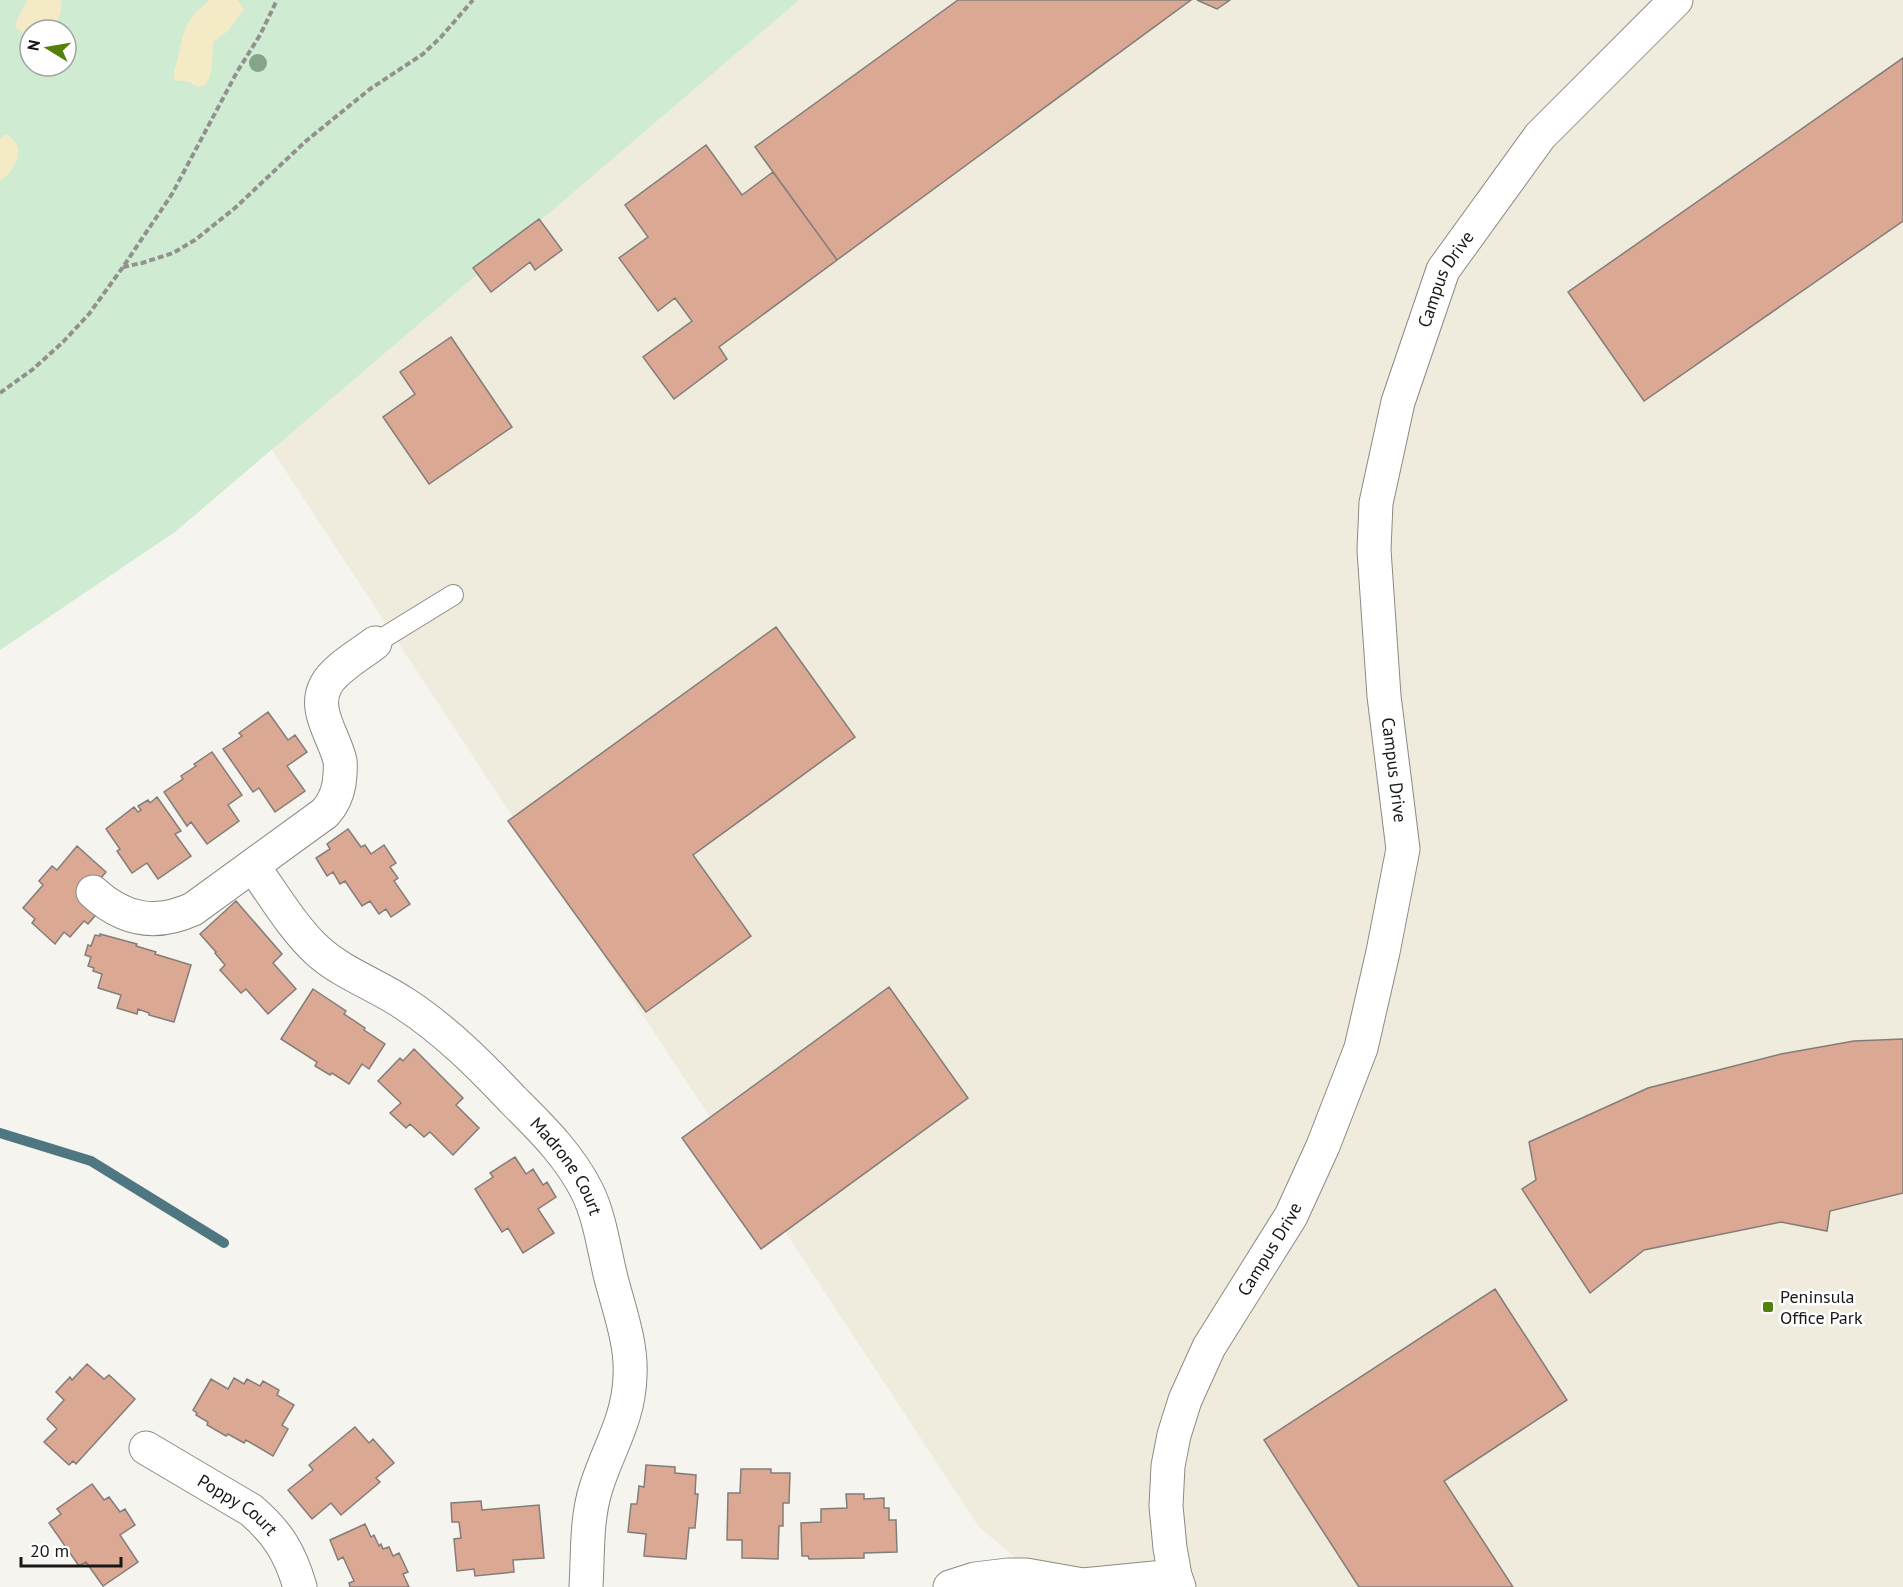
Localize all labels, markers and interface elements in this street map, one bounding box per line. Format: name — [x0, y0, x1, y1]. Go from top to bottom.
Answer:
north arrow — [18, 18, 78, 78]
text: N — [22, 38, 44, 52]
street label: Campus Drive — [1412, 226, 1479, 330]
street label: Campus Drive — [1377, 716, 1412, 824]
street label: Madrone Court — [525, 1112, 608, 1218]
street label: Campus Drive — [1232, 1199, 1307, 1300]
place label: Peninsula Office Park — [1780, 1285, 1863, 1329]
marker: Peninsula Office Park — [1761, 1300, 1775, 1314]
street label: Poppy Court — [193, 1469, 283, 1540]
scale bar — [21, 1530, 122, 1568]
text: 20 m — [30, 1539, 69, 1562]

